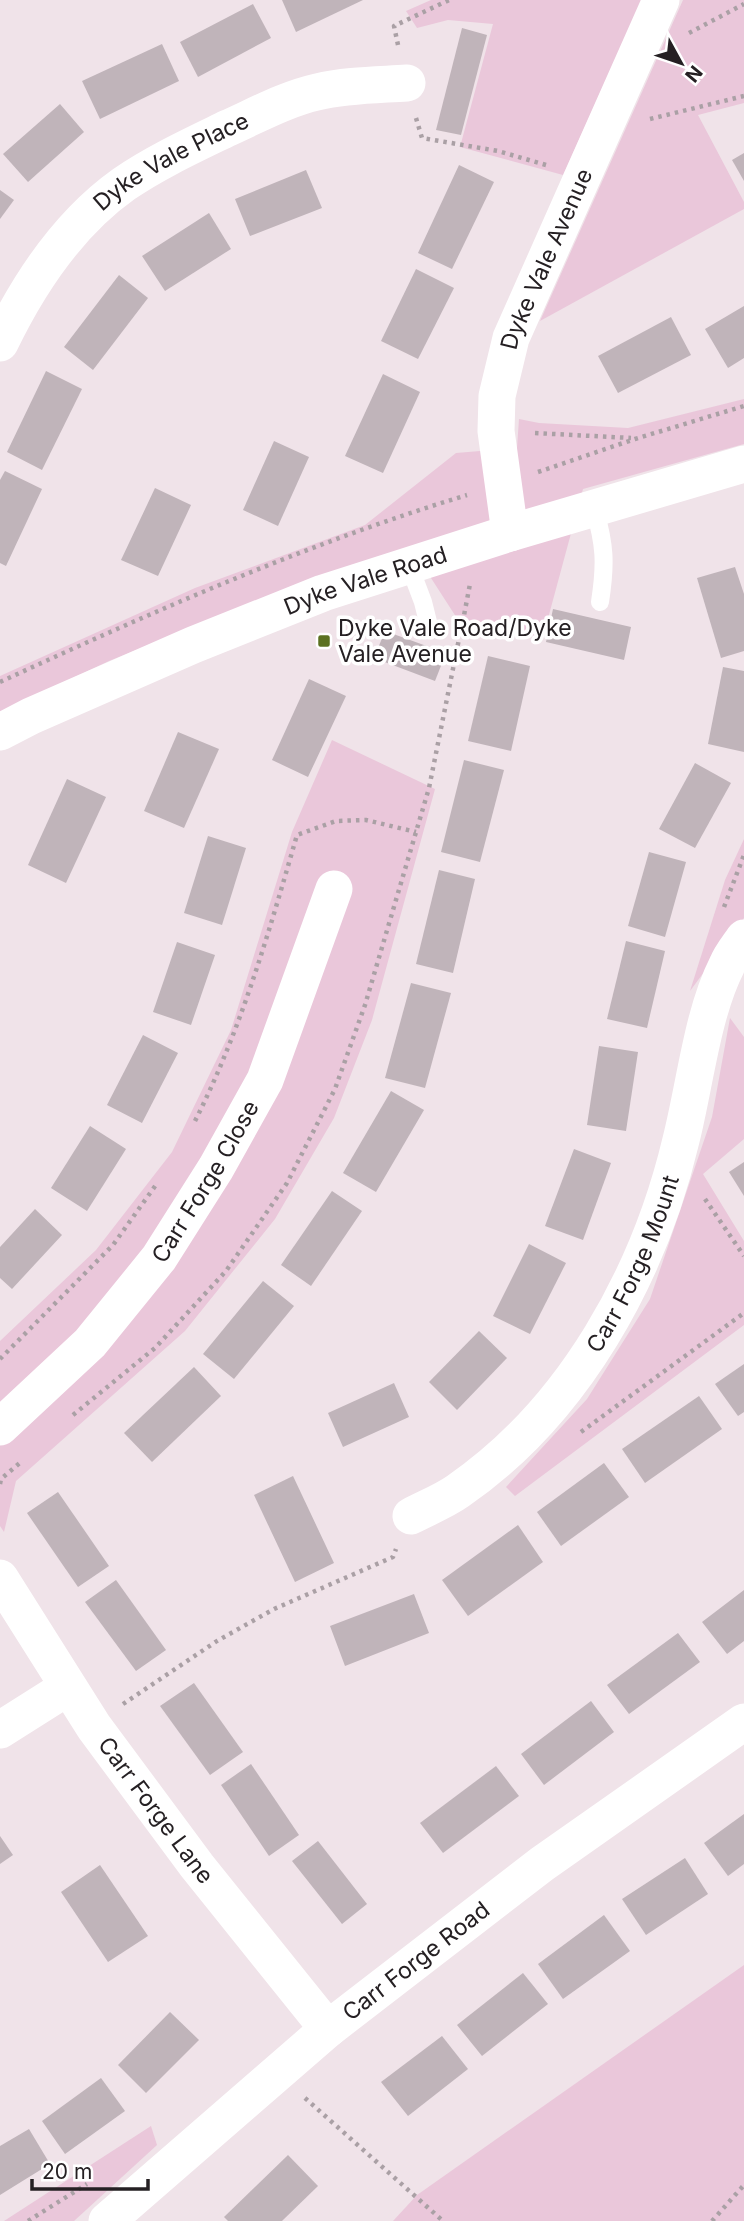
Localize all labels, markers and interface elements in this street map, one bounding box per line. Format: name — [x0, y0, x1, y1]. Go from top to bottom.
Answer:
north arrow — [646, 28, 716, 98]
text: N — [680, 61, 707, 87]
street label: Dyke Vale Place — [88, 106, 253, 216]
street label: Dyke Vale Avenue — [495, 164, 598, 352]
street label: Dyke Vale Road — [280, 540, 450, 621]
place label: Dyke Vale Road/Dyke Vale Avenue — [338, 614, 572, 668]
marker: Dyke Vale Road/Dyke Vale Avenue — [316, 633, 332, 649]
street label: Carr Forge Close — [146, 1096, 265, 1268]
street label: Carr Forge Mount — [580, 1172, 685, 1358]
street label: Carr Forge Lane — [92, 1732, 220, 1889]
street label: Carr Forge Road — [337, 1896, 495, 2027]
scale bar — [32, 2148, 147, 2192]
text: 20 m — [42, 2159, 92, 2184]

